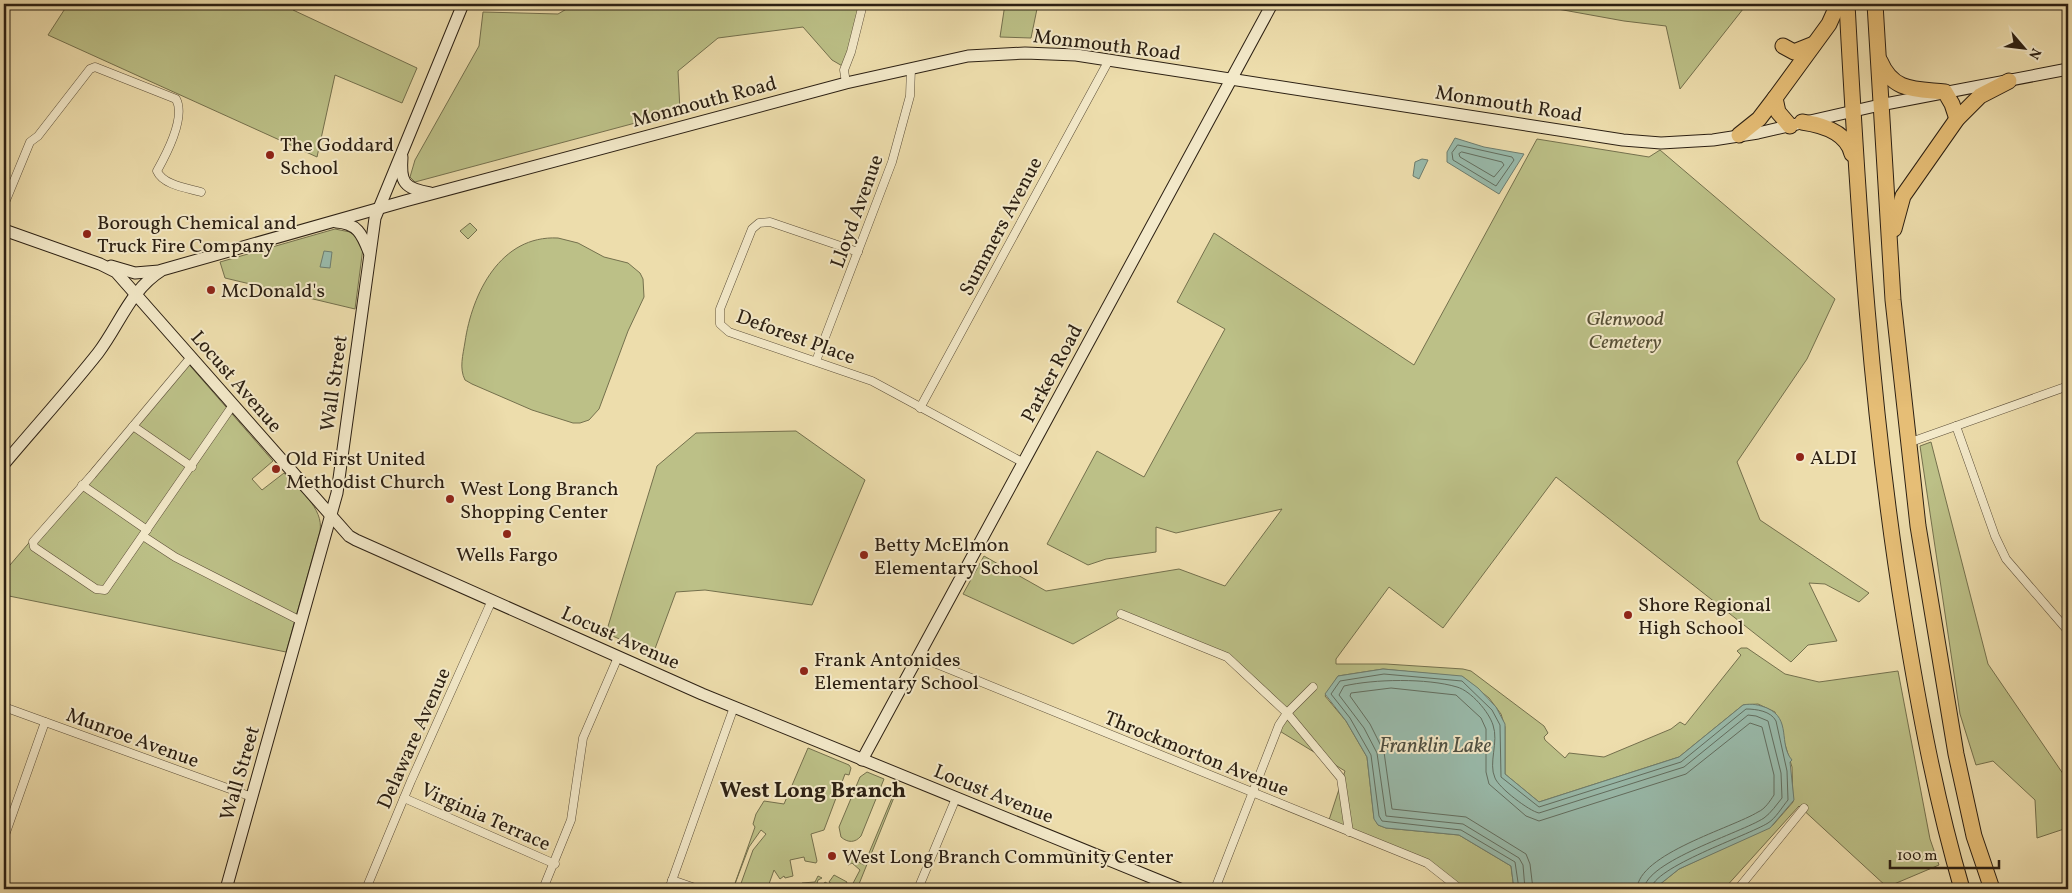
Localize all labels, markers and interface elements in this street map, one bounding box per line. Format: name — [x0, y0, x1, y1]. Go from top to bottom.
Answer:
north arrow — [2000, 22, 2050, 72]
street label: Monmouth Road — [1031, 23, 1182, 69]
text: N — [2023, 44, 2045, 62]
street label: Monmouth Road — [629, 70, 780, 136]
street label: Monmouth Road — [1433, 80, 1584, 130]
place label: The Goddard School — [280, 132, 394, 183]
marker: The Goddard School — [264, 149, 276, 161]
street label: Lloyd Avenue — [824, 151, 891, 272]
street label: Summers Avenue — [953, 153, 1050, 301]
place label: Borough Chemical and Truck Fire Company — [97, 210, 297, 261]
marker: Borough Chemical and Truck Fire Company — [81, 228, 93, 240]
place label: McDonald's — [221, 278, 325, 306]
marker: McDonald's — [205, 284, 217, 296]
street label: Deforest Place — [732, 303, 859, 372]
park label: Glenwood Cemetery — [1586, 306, 1664, 357]
street label: Parker Road — [1015, 320, 1090, 428]
street label: Locust Avenue — [183, 325, 288, 439]
street label: Wall Street — [314, 333, 356, 433]
place label: ALDI — [1810, 445, 1857, 473]
place label: Old First United Methodist Church — [286, 446, 445, 497]
marker: ALDI — [1794, 451, 1806, 463]
marker: Old First United Methodist Church — [270, 463, 282, 475]
place label: West Long Branch Shopping Center — [460, 476, 619, 527]
marker: West Long Branch Shopping Center — [444, 493, 456, 505]
marker: Wells Fargo — [501, 528, 513, 540]
place label: Betty McElmon Elementary School — [874, 532, 1039, 583]
place label: Wells Fargo — [456, 542, 558, 570]
marker: Betty McElmon Elementary School — [858, 549, 870, 561]
place label: Shore Regional High School — [1638, 592, 1771, 643]
street label: Locust Avenue — [556, 600, 684, 677]
marker: Shore Regional High School — [1622, 609, 1634, 621]
place label: Frank Antonides Elementary School — [814, 647, 979, 698]
street label: Delaware Avenue — [371, 664, 459, 814]
marker: Frank Antonides Elementary School — [798, 665, 810, 677]
street label: Munroe Avenue — [62, 702, 203, 776]
street label: Throckmorton Avenue — [1100, 705, 1293, 805]
street label: Wall Street — [214, 723, 268, 824]
water label: Franklin Lake — [1379, 732, 1492, 761]
street label: Locust Avenue — [929, 758, 1057, 832]
district label: West Long Branch — [720, 776, 906, 807]
street label: Virginia Terrace — [416, 777, 555, 859]
scale bar — [1890, 838, 1998, 870]
place label: West Long Branch Community Center — [842, 844, 1173, 872]
text: 100 m — [1897, 846, 1937, 867]
marker: West Long Branch Community Center — [826, 850, 838, 862]

